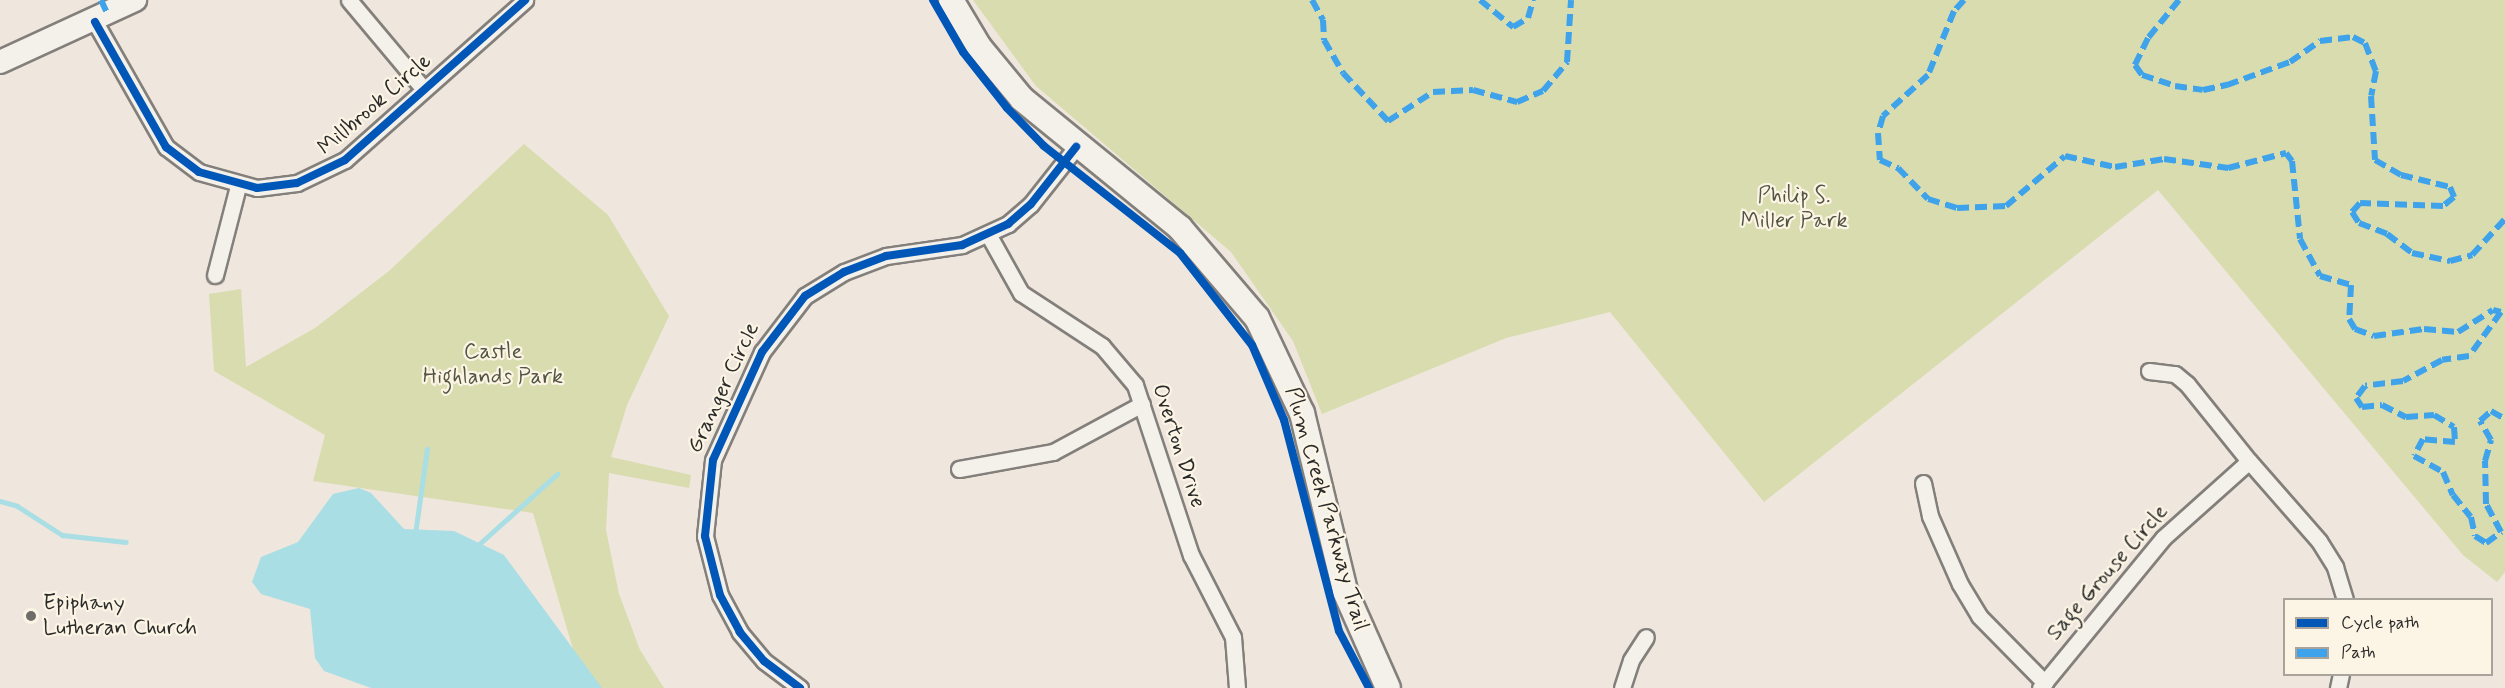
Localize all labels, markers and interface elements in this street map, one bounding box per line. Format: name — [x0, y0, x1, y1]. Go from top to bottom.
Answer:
street label: Millbrook Circle — [312, 48, 438, 162]
park label: Philip S. Miller Park — [1742, 183, 1846, 234]
street label: Granger Circle — [682, 318, 766, 458]
park label: Castle Highlands Park — [424, 339, 562, 390]
street label: Overton Drive — [1146, 382, 1210, 510]
street label: Plum Creek Parkway Trail — [1279, 387, 1373, 631]
street label: Sage Grouse Circle — [2042, 499, 2174, 647]
place label: Epiphany Lutheran Church — [43, 590, 202, 642]
legend — [2283, 598, 2493, 676]
marker: Epiphany Lutheran Church — [24, 609, 38, 623]
text: Cycle path — [2341, 611, 2419, 635]
text: Path — [2341, 641, 2376, 665]

